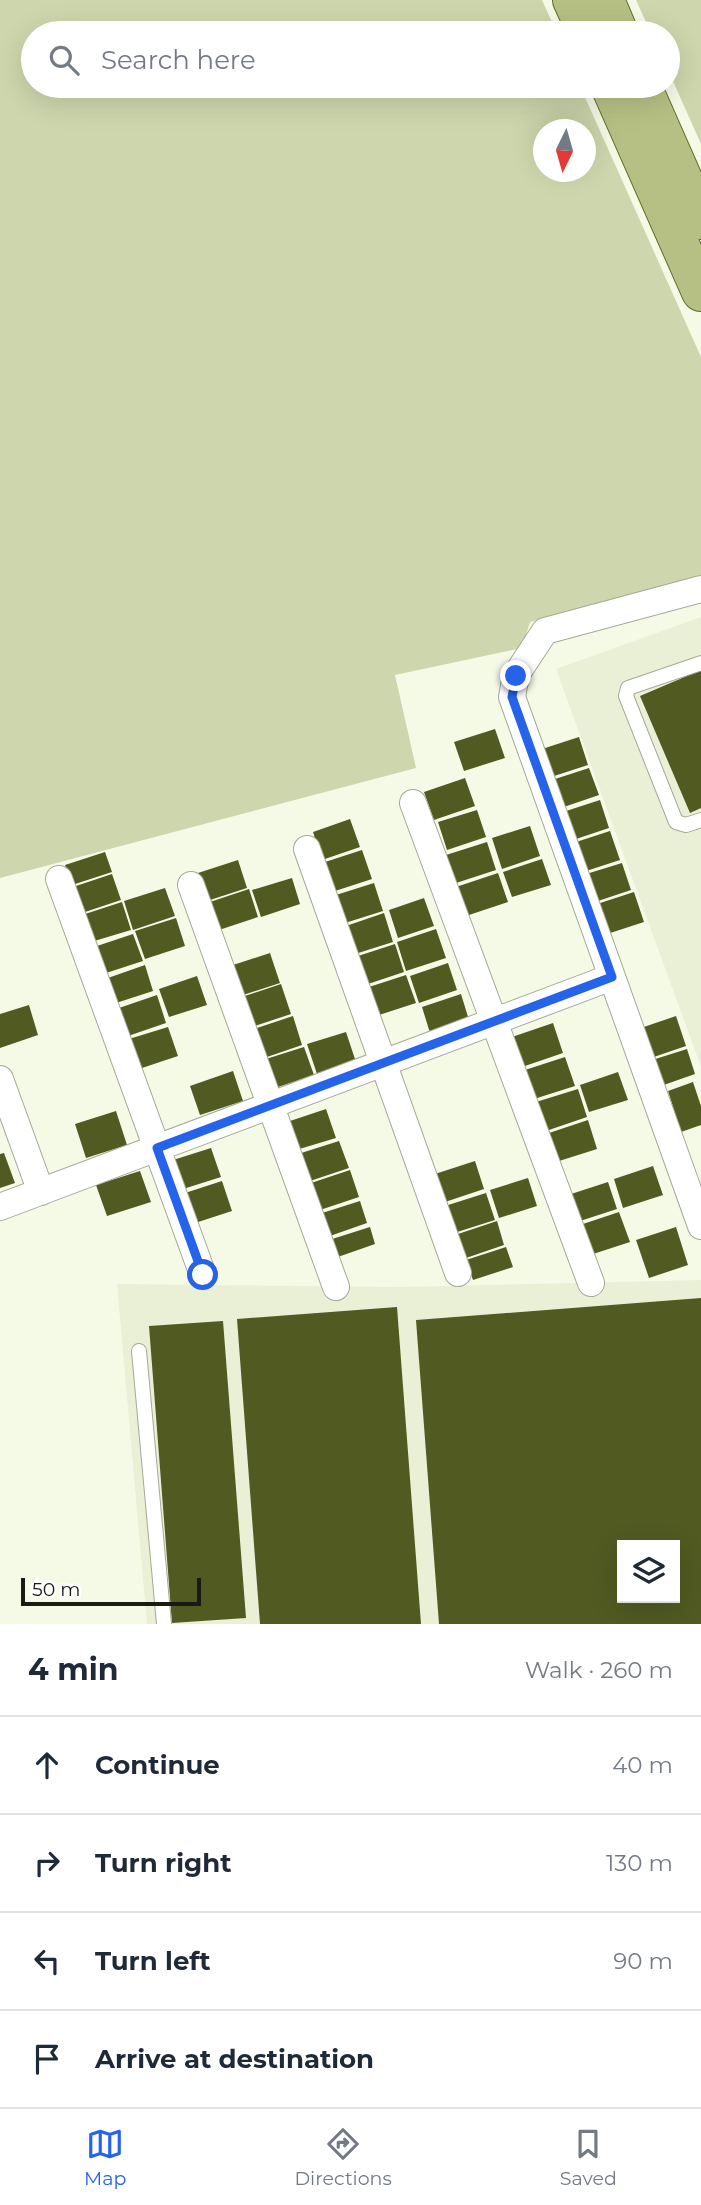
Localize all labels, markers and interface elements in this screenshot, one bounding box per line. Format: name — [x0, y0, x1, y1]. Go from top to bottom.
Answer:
search box — [21, 21, 680, 98]
icon: search — [45, 41, 83, 79]
text: Search here — [101, 44, 256, 76]
north arrow — [533, 119, 596, 182]
route end — [500, 660, 531, 691]
route start — [187, 1259, 218, 1290]
map controls — [617, 1540, 680, 1603]
button: layers — [617, 1540, 680, 1603]
scale bar — [21, 1575, 201, 1607]
text: 50 m — [32, 1578, 80, 1601]
text: 4 min — [28, 1651, 118, 1688]
text: Walk · 260 m — [525, 1656, 673, 1684]
icon: ahead — [28, 1746, 66, 1784]
text: Continue — [95, 1749, 220, 1781]
text: 40 m — [612, 1751, 673, 1779]
icon: right — [28, 1844, 66, 1882]
text: Turn right — [95, 1847, 231, 1879]
text: 130 m — [606, 1849, 673, 1877]
icon: left — [28, 1942, 66, 1980]
text: Turn left — [95, 1945, 211, 1977]
text: 90 m — [613, 1947, 673, 1975]
icon: arrive — [28, 2040, 66, 2078]
text: Arrive at destination — [95, 2043, 374, 2075]
tab: Map — [84, 2125, 126, 2190]
tab: Directions — [294, 2125, 392, 2190]
tab: Saved — [560, 2125, 617, 2190]

